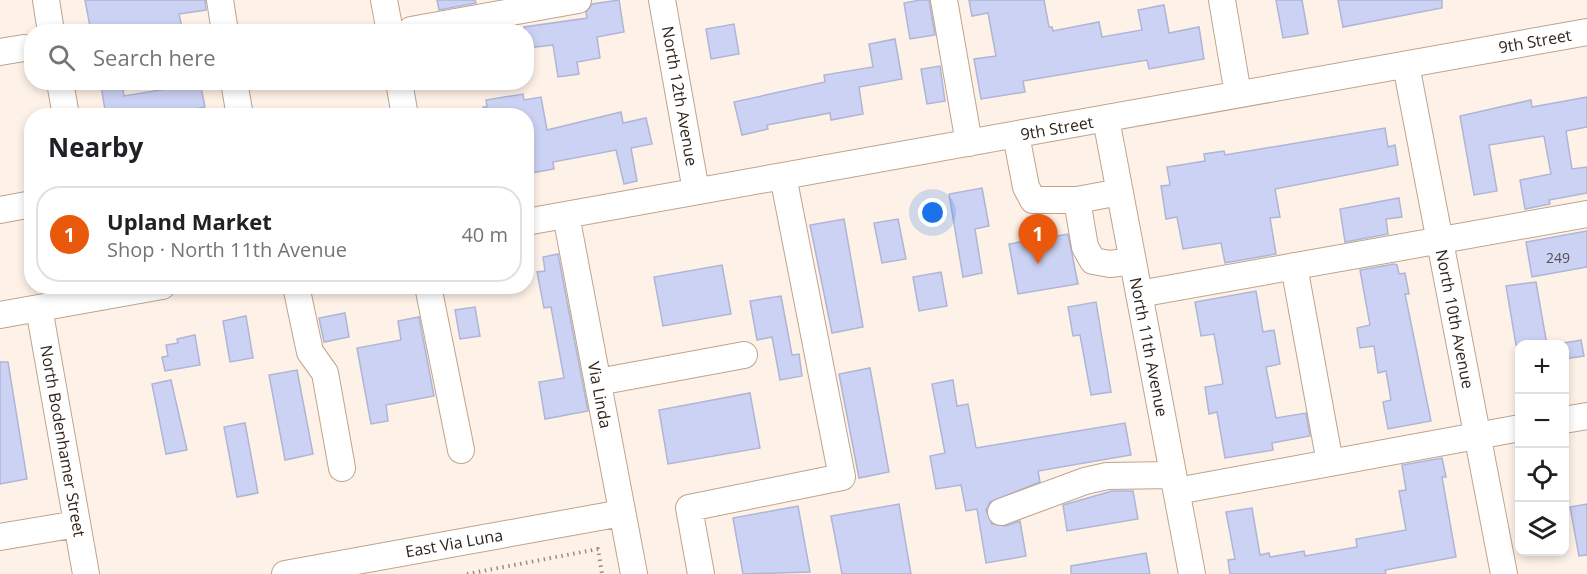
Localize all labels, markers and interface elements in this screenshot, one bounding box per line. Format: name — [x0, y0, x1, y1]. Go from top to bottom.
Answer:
search box — [24, 24, 534, 90]
street label: North 12th Avenue — [657, 24, 703, 168]
street label: 9th Street — [1497, 24, 1573, 58]
icon: search — [45, 41, 78, 74]
text: Search here — [93, 42, 216, 72]
street label: 9th Street — [1019, 111, 1095, 145]
text: Nearby — [48, 129, 143, 165]
your location — [918, 198, 947, 227]
text: Upland Market — [107, 206, 272, 236]
pin: 1 — [1018, 214, 1058, 264]
text: 1 — [64, 221, 75, 248]
text: 40 m — [461, 221, 508, 248]
text: Shop · North 11th Avenue — [107, 236, 347, 263]
street label: North 10th Avenue — [1431, 247, 1479, 391]
house number: 249 — [1546, 248, 1570, 267]
street label: North 11th Avenue — [1125, 275, 1173, 419]
map controls — [1515, 340, 1569, 556]
button: + — [1515, 340, 1569, 394]
street label: North Bodenhamer Street — [35, 343, 91, 539]
street label: Via Linda — [583, 360, 617, 430]
button: − — [1515, 394, 1569, 448]
button: locate — [1515, 448, 1569, 502]
button: layers — [1515, 502, 1569, 556]
street label: East Via Luna — [403, 524, 505, 562]

